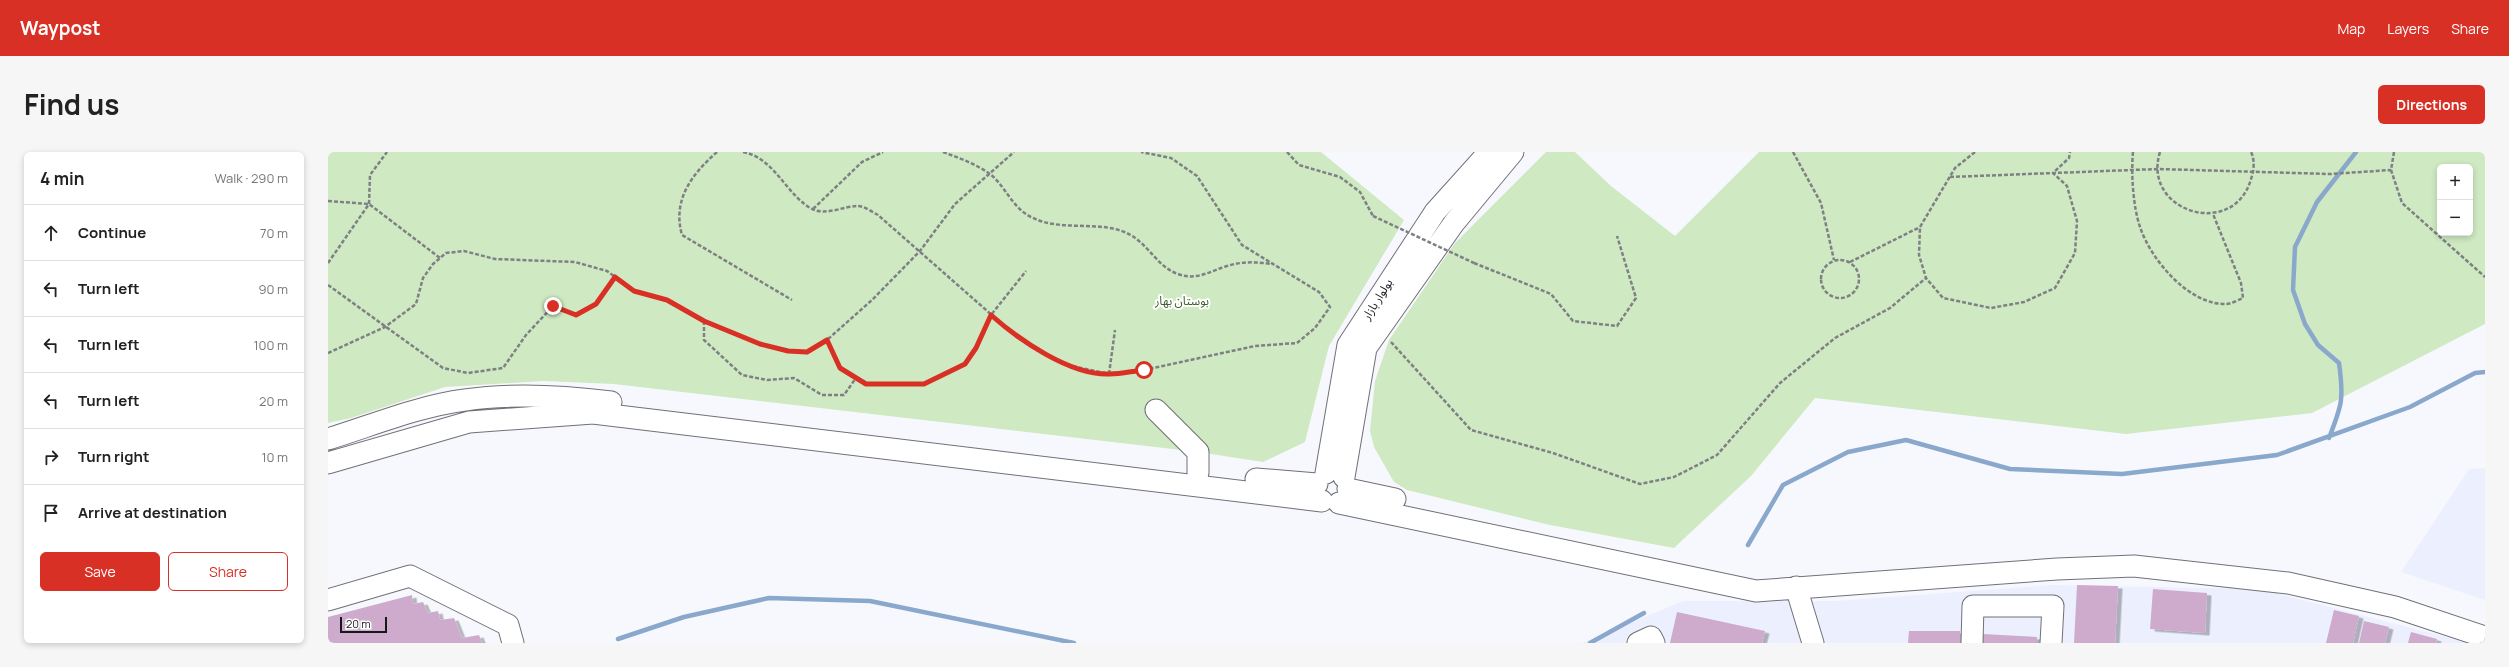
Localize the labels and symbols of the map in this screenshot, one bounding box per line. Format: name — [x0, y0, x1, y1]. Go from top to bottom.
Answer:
street label: بولوار بازار — [1357, 275, 1396, 324]
park label: بوستان بهار — [1154, 292, 1209, 309]
route end — [544, 297, 562, 315]
route start — [1135, 361, 1153, 379]
scale bar — [340, 615, 387, 634]

